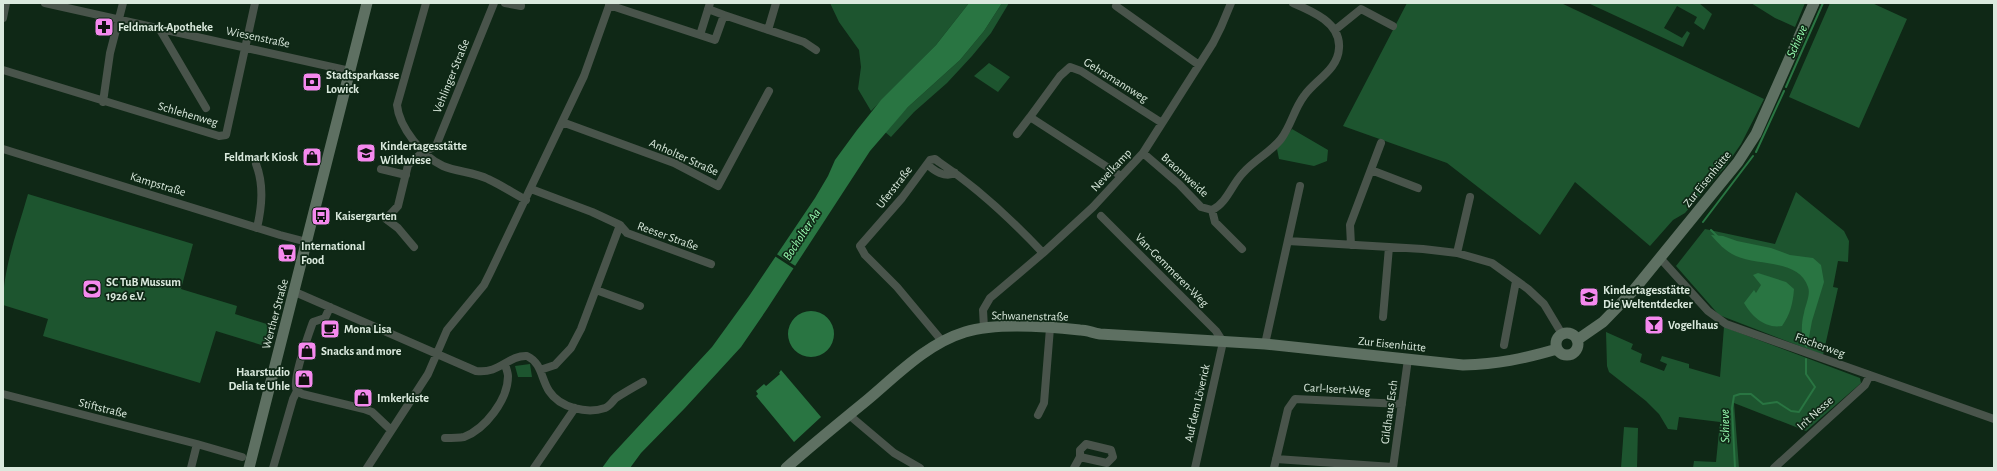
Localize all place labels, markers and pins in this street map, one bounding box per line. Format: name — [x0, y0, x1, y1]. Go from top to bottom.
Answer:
pharmacy icon: Feldmark-Apotheke — [93, 16, 115, 38]
place label: Feldmark-Apotheke — [118, 21, 213, 33]
place label: Stadtsparkasse Lowick — [326, 69, 400, 95]
bank icon: Stadtsparkasse Lowick — [301, 71, 323, 93]
place label: Kindertagesstätte Wildwiese — [380, 140, 467, 166]
school or university icon: Kindertagesstätte Wildwiese — [355, 142, 377, 164]
shop icon: Feldmark Kiosk — [301, 146, 323, 168]
place label: Feldmark Kiosk — [224, 151, 298, 163]
bus stop icon: Kaisergarten — [310, 205, 332, 227]
place label: Kaisergarten — [335, 210, 397, 222]
place label: International Food — [301, 240, 365, 266]
supermarket icon: International Food — [276, 242, 298, 264]
place label: SC TuB Mussum 1926 e.V. — [106, 276, 181, 302]
sports icon: SC TuB Mussum 1926 e.V. — [81, 278, 103, 300]
place label: Kindertagesstätte Die Weltentdecker — [1603, 284, 1693, 310]
school or university icon: Kindertagesstätte Die Weltentdecker — [1578, 286, 1600, 308]
bar icon: Vogelhaus — [1643, 314, 1665, 336]
cafe icon: Mona Lisa — [319, 318, 341, 340]
place label: Vogelhaus — [1668, 319, 1719, 331]
place label: Mona Lisa — [344, 323, 392, 335]
shop icon: Snacks and more — [296, 340, 318, 362]
place label: Snacks and more — [321, 345, 402, 357]
place label: Haarstudio Delia te Uhle — [228, 366, 290, 392]
shop icon: Haarstudio Delia te Uhle — [293, 368, 315, 390]
shop icon: Imkerkiste — [352, 387, 374, 409]
place label: Imkerkiste — [377, 392, 429, 404]

